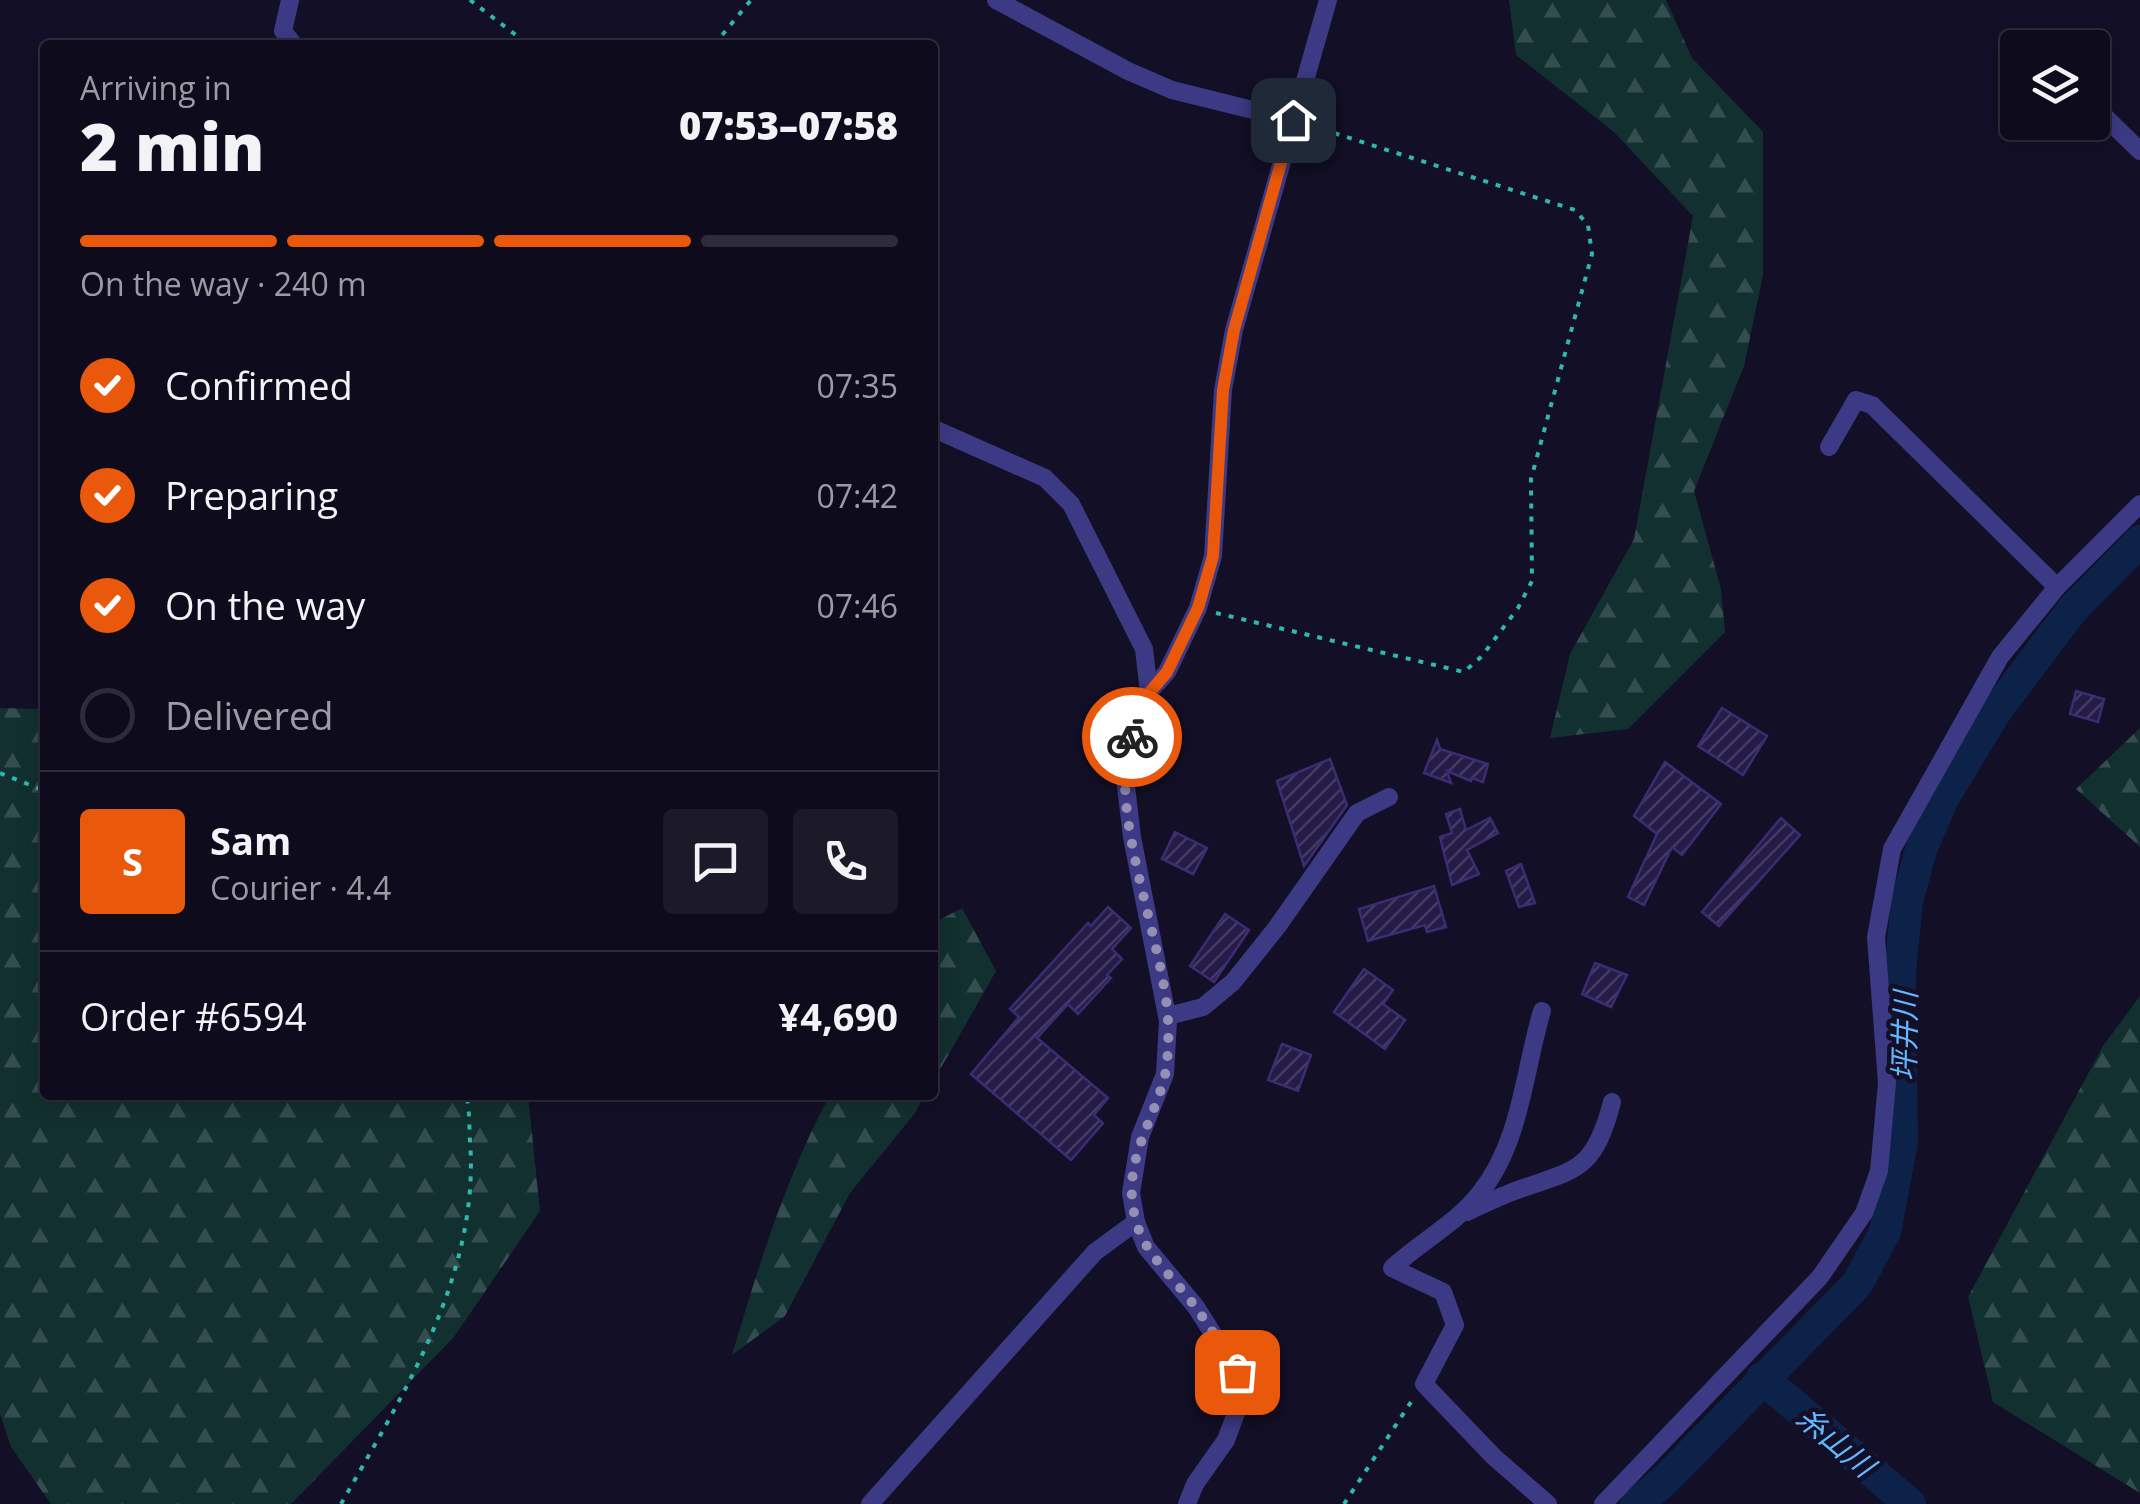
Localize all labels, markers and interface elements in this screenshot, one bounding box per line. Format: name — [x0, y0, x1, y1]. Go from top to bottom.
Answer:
map controls — [2000, 30, 2110, 140]
button: layers — [2000, 30, 2110, 140]
text: Arriving in — [80, 66, 232, 109]
pin — [1251, 78, 1336, 163]
icon: home — [1266, 93, 1321, 148]
text: 07:53–07:58 — [679, 99, 898, 151]
text: 2 min — [80, 102, 265, 190]
text: On the way · 240 m — [80, 262, 367, 305]
icon: check — [80, 358, 135, 413]
text: Confirmed — [165, 359, 353, 411]
text: 07:35 — [816, 364, 898, 407]
icon: check — [80, 468, 135, 523]
text: Preparing — [165, 469, 338, 521]
text: 07:42 — [816, 474, 898, 517]
icon: check — [80, 578, 135, 633]
text: On the way — [165, 579, 365, 631]
text: 07:46 — [816, 584, 898, 627]
courier — [1082, 687, 1182, 787]
text: Delivered — [165, 689, 334, 741]
icon: bike — [1105, 710, 1160, 765]
button: chat — [663, 809, 768, 914]
button: phone — [793, 809, 898, 914]
text: Sam — [210, 814, 291, 866]
text: S — [122, 835, 143, 887]
text: Courier · 4.4 — [210, 866, 391, 909]
water label: 坪井川 — [1883, 988, 1925, 1081]
text: Order #6594 — [80, 990, 307, 1042]
text: ¥4,690 — [779, 990, 898, 1042]
pin — [1195, 1330, 1280, 1415]
icon: bag — [1210, 1345, 1265, 1400]
water label: 糸山川 — [1788, 1396, 1886, 1488]

